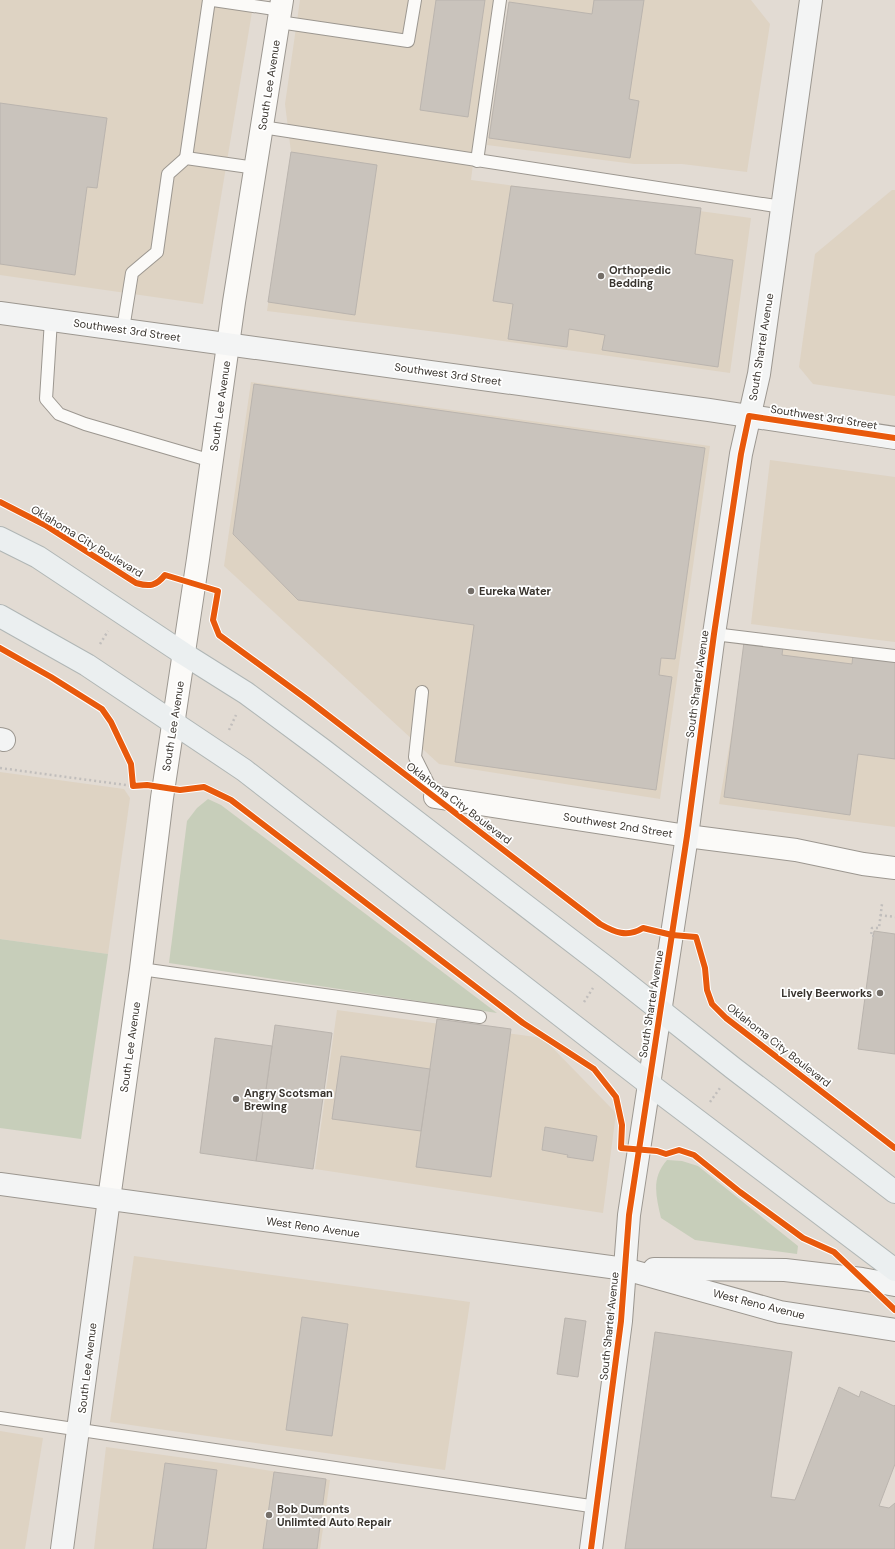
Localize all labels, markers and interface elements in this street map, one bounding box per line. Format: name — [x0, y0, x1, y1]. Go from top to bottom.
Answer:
street label: South Lee Avenue — [255, 39, 283, 131]
place label: Orthopedic Bedding — [609, 263, 671, 290]
marker: Orthopedic Bedding — [596, 271, 606, 281]
street label: South Shartel Avenue — [746, 292, 776, 402]
street label: Southwest 3rd Street — [72, 316, 182, 344]
street label: South Lee Avenue — [207, 360, 233, 452]
street label: Southwest 3rd Street — [393, 360, 503, 388]
street label: Southwest 3rd Street — [769, 402, 879, 432]
street label: Oklahoma City Boulevard — [28, 502, 146, 580]
place label: Eureka Water — [479, 584, 552, 598]
marker: Eureka Water — [466, 586, 476, 596]
street label: South Shartel Avenue — [683, 629, 711, 739]
street label: South Lee Avenue — [159, 680, 187, 772]
street label: Oklahoma City Boulevard — [404, 759, 514, 847]
street label: Southwest 2nd Street — [562, 809, 674, 841]
street label: South Shartel Avenue — [636, 949, 666, 1059]
place label: Lively Beerworks — [781, 986, 872, 1000]
marker: Lively Beerworks — [875, 988, 885, 998]
street label: Oklahoma City Boulevard — [724, 1000, 834, 1090]
street label: South Lee Avenue — [117, 1001, 143, 1093]
place label: Angry Scotsman Brewing — [244, 1086, 333, 1113]
marker: Angry Scotsman Brewing — [231, 1094, 241, 1104]
street label: West Reno Avenue — [265, 1213, 361, 1241]
street label: South Shartel Avenue — [596, 1271, 622, 1381]
street label: West Reno Avenue — [711, 1286, 807, 1322]
street label: South Lee Avenue — [74, 1322, 100, 1414]
place label: Bob Dumonts Unlimted Auto Repair — [277, 1502, 392, 1529]
marker: Bob Dumonts Unlimted Auto Repair — [264, 1510, 274, 1520]

